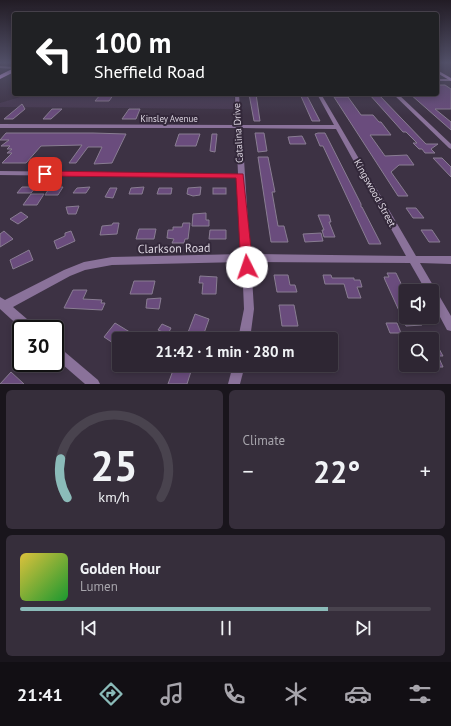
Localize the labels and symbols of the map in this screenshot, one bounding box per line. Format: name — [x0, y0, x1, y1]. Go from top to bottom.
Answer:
street label: Catalina Drive — [230, 103, 246, 163]
street label: Kinsley Avenue — [140, 113, 198, 124]
pin — [28, 157, 62, 191]
street label: Kingswood Street — [351, 157, 399, 230]
street label: Clarkson Road — [137, 240, 211, 256]
position arrow — [226, 246, 268, 288]
speed limit sign: 30 — [12, 320, 64, 372]

